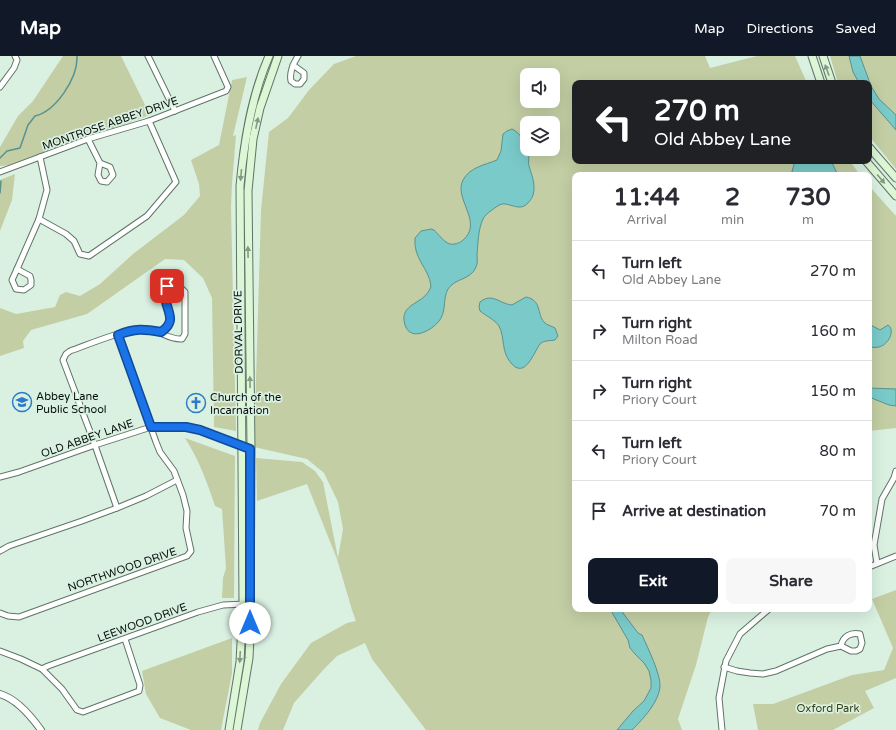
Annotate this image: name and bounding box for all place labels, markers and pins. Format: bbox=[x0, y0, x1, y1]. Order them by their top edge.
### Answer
pin bbox=[150, 269, 184, 303]
place label: Abbey Lane Public School bbox=[36, 390, 107, 416]
school or university icon: Abbey Lane Public School bbox=[11, 391, 33, 413]
place label: Church of the Incarnation bbox=[210, 391, 281, 417]
church icon: Church of the Incarnation bbox=[185, 392, 207, 414]

